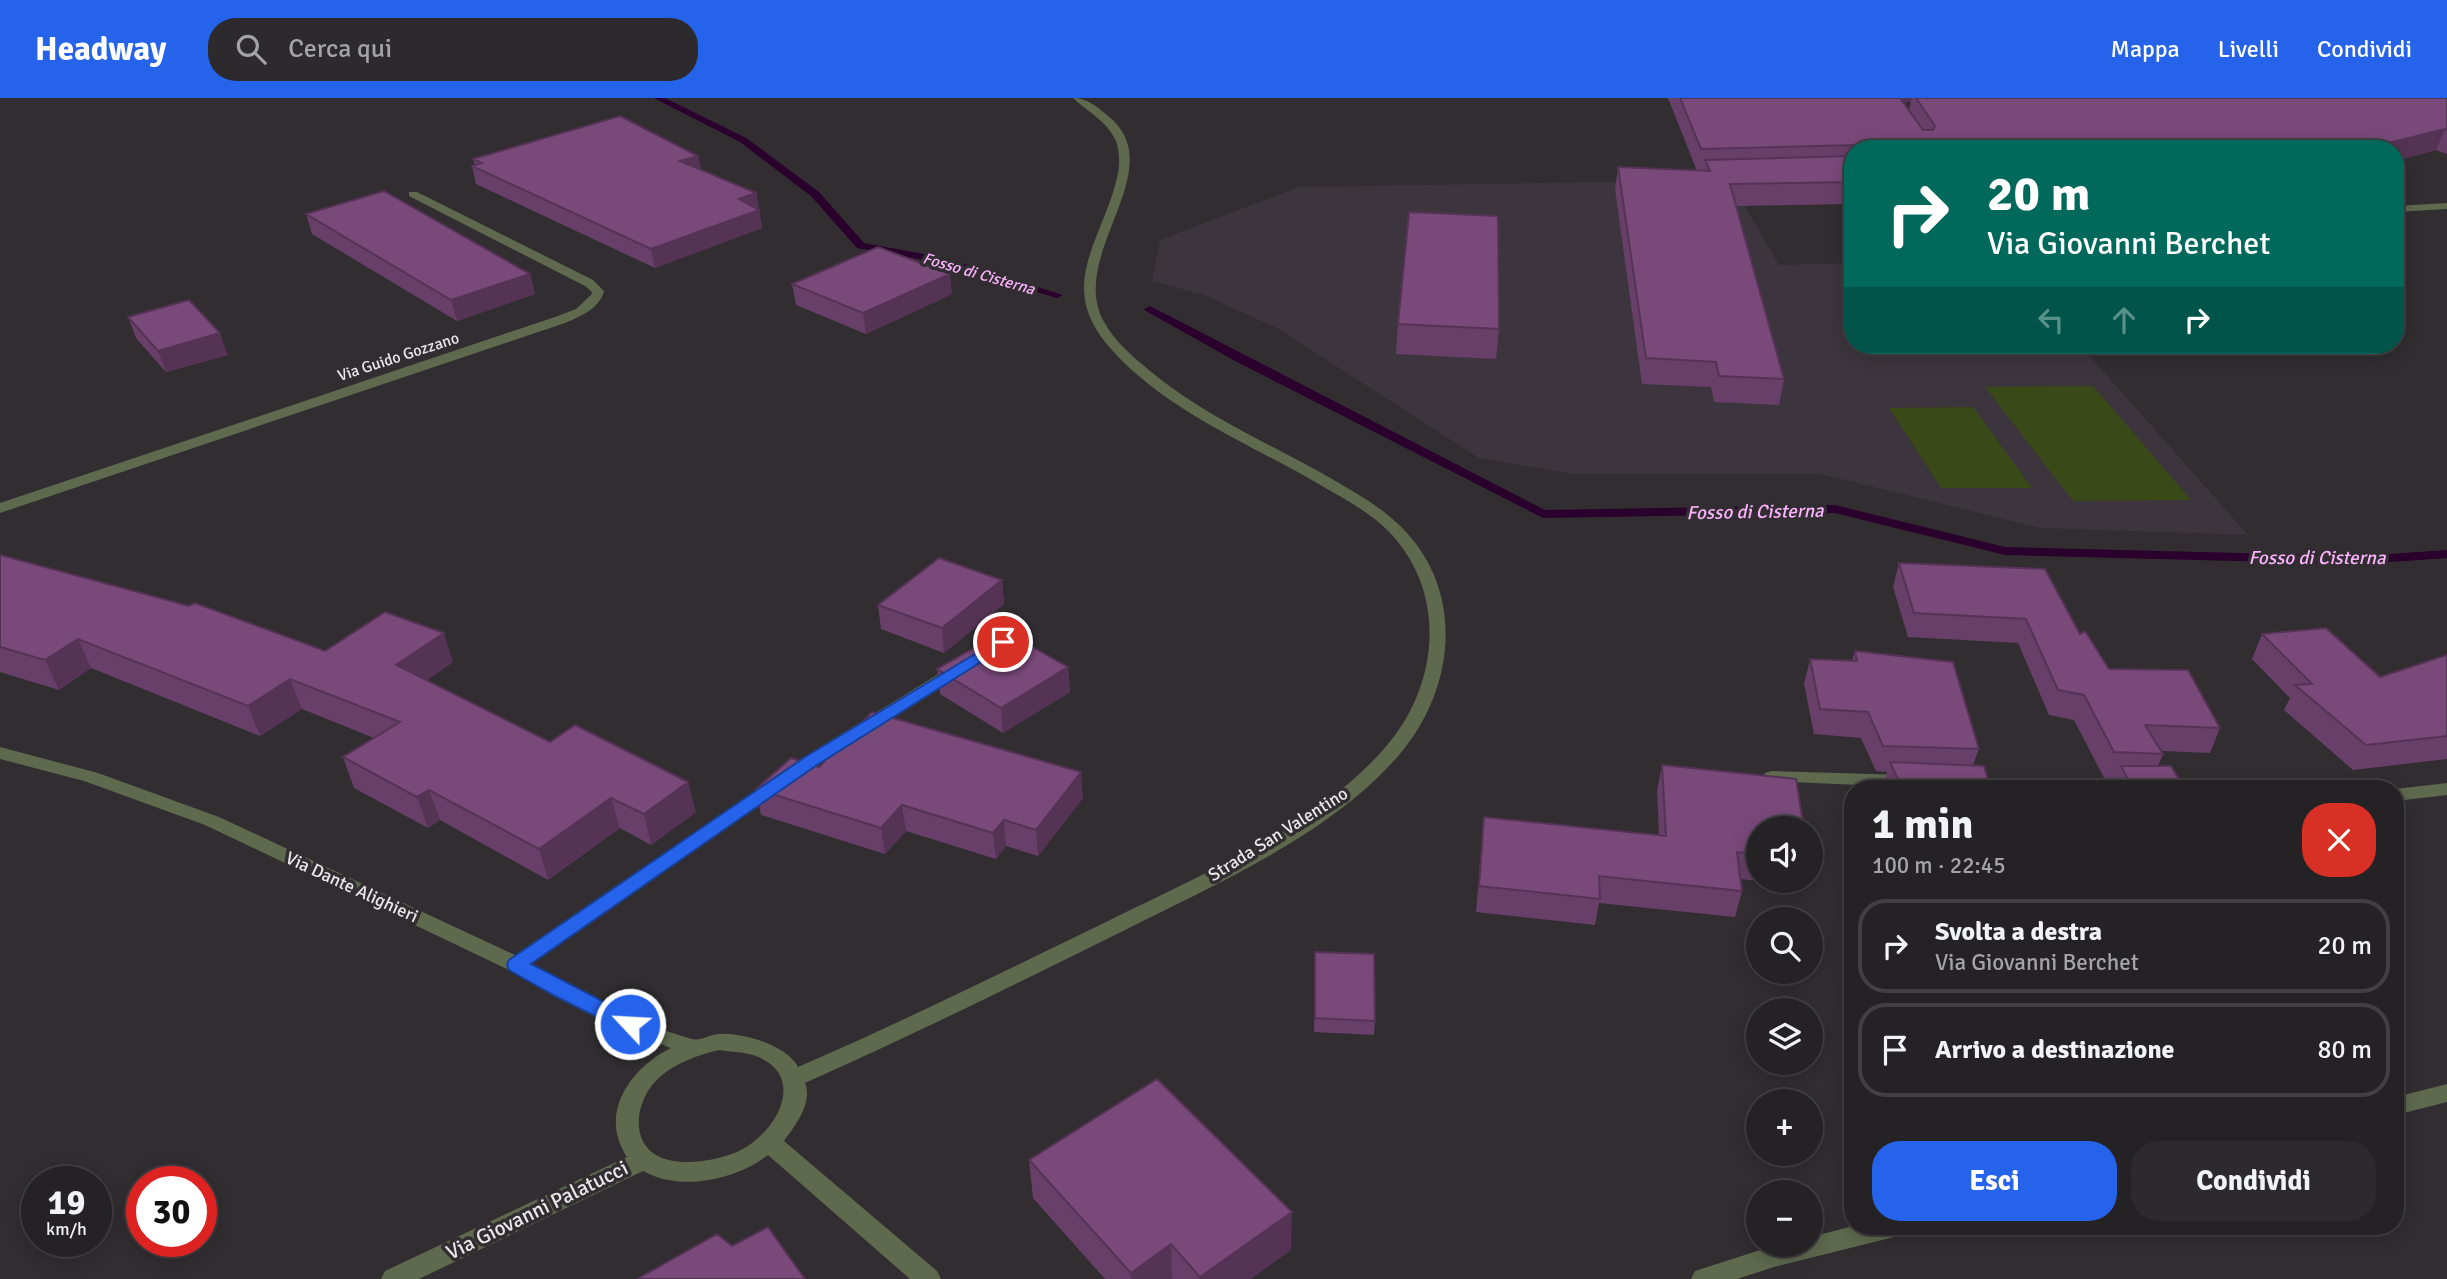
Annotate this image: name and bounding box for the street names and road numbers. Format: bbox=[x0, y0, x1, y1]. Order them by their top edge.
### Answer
street label: Via Guido Gozzano bbox=[335, 328, 462, 386]
street label: Strada San Valentino bbox=[1204, 782, 1352, 886]
street label: Via Dante Alighieri bbox=[282, 847, 422, 927]
street label: Via Giovanni Palatucci bbox=[442, 1155, 632, 1265]

